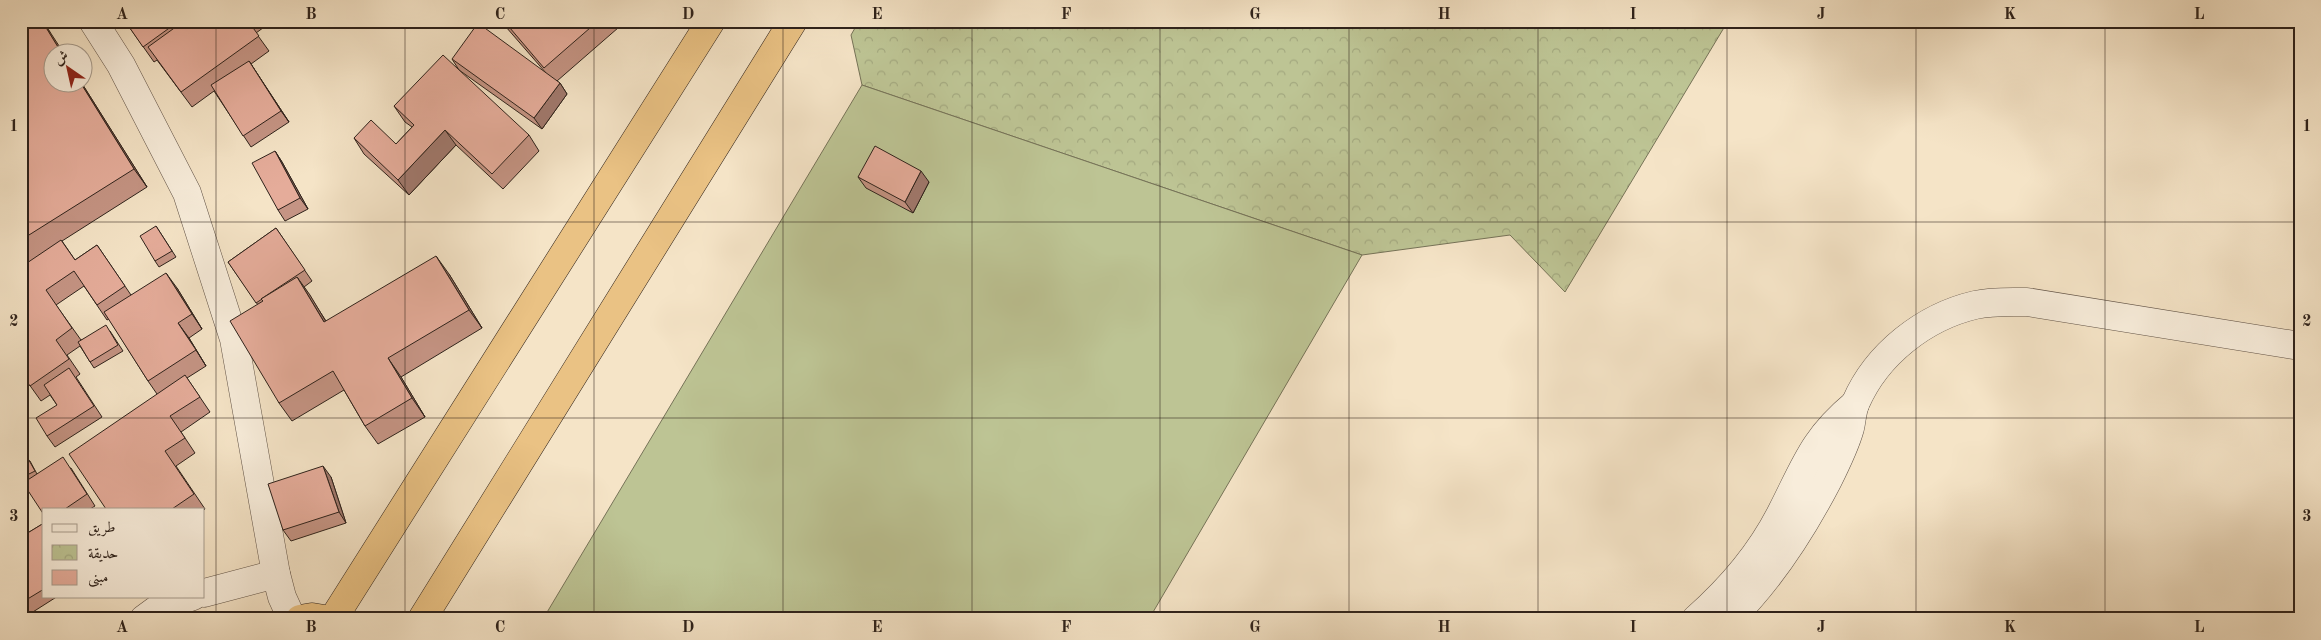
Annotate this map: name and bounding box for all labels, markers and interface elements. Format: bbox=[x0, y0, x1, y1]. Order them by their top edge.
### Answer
text: A bbox=[116, 7, 128, 23]
text: B bbox=[305, 7, 317, 23]
text: C bbox=[495, 7, 505, 23]
text: D bbox=[682, 7, 694, 23]
text: E bbox=[871, 7, 883, 23]
text: F bbox=[1061, 7, 1072, 23]
text: G bbox=[1249, 7, 1261, 23]
text: H bbox=[1437, 7, 1451, 23]
text: I bbox=[1629, 7, 1637, 23]
text: J bbox=[1817, 7, 1826, 23]
text: K bbox=[2004, 7, 2016, 23]
text: L bbox=[2194, 7, 2205, 23]
north arrow bbox=[42, 42, 92, 92]
text: ش bbox=[52, 48, 71, 68]
text: 1 bbox=[9, 119, 19, 135]
text: 1 bbox=[2302, 119, 2312, 135]
text: 2 bbox=[9, 314, 19, 330]
text: 2 bbox=[2302, 314, 2312, 330]
legend bbox=[42, 508, 205, 598]
text: 3 bbox=[9, 509, 19, 525]
text: 3 bbox=[2302, 509, 2312, 525]
text: طريق bbox=[88, 521, 115, 537]
text: حديقة bbox=[88, 547, 118, 562]
text: مبنى bbox=[88, 571, 108, 588]
text: A bbox=[116, 620, 128, 636]
text: B bbox=[305, 620, 317, 636]
text: C bbox=[495, 620, 505, 636]
text: D bbox=[682, 620, 694, 636]
text: E bbox=[871, 620, 883, 636]
text: F bbox=[1061, 620, 1072, 636]
text: G bbox=[1249, 620, 1261, 636]
text: H bbox=[1437, 620, 1451, 636]
text: I bbox=[1629, 620, 1637, 636]
text: J bbox=[1817, 620, 1826, 636]
text: K bbox=[2004, 620, 2016, 636]
text: L bbox=[2194, 620, 2205, 636]

